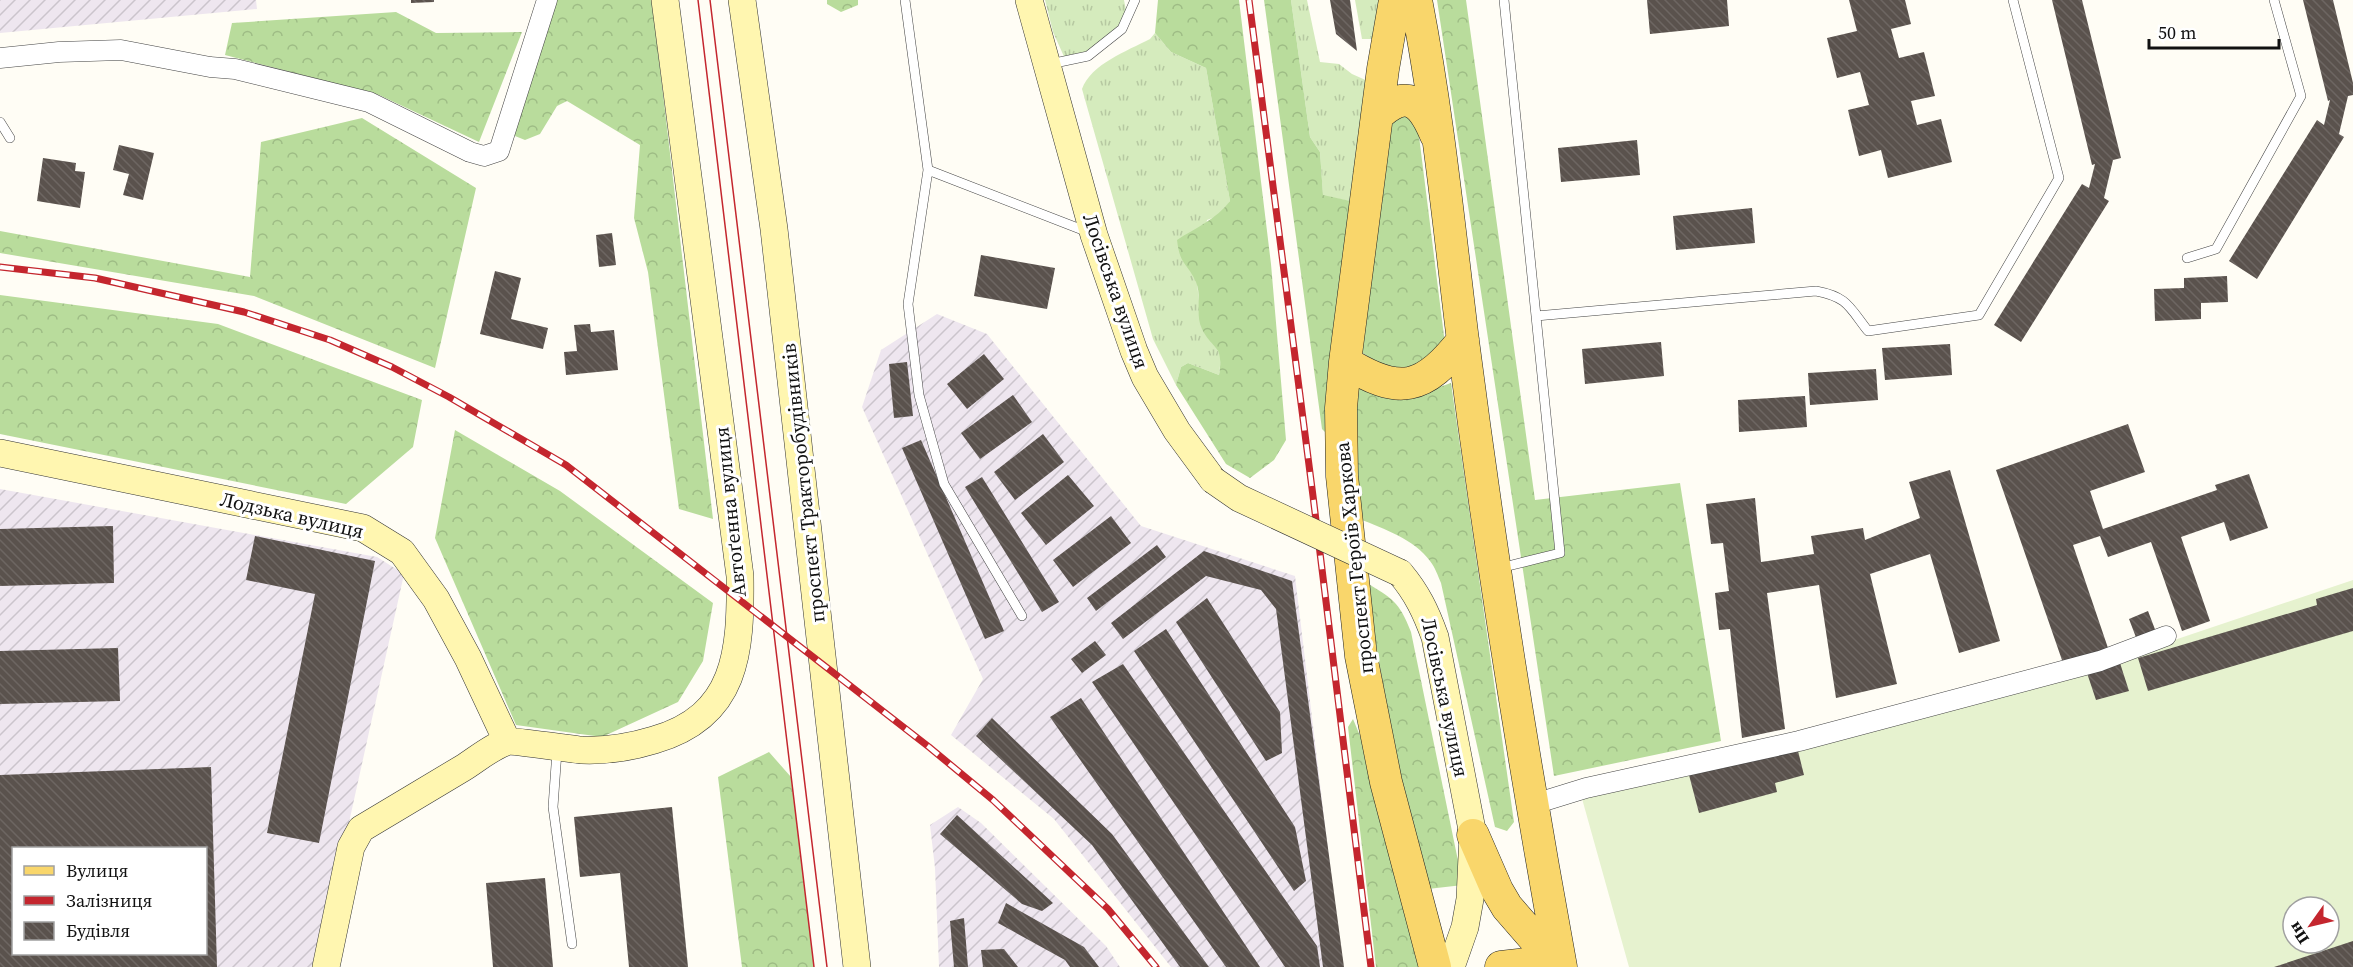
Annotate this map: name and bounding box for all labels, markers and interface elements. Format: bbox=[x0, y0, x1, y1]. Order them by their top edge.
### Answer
scale bar bbox=[2149, 12, 2280, 50]
text: 50 m bbox=[2158, 20, 2196, 45]
street label: Лосівська вулиця bbox=[1076, 209, 1156, 373]
street label: проспект Тракторобудівників bbox=[774, 342, 832, 624]
street label: Автоґенна вулиця bbox=[707, 425, 753, 599]
street label: проспект Героїв Харкова bbox=[1328, 440, 1380, 675]
street label: Лодзька вулиця bbox=[217, 485, 367, 545]
street label: Лосівська вулиця bbox=[1414, 614, 1476, 780]
legend bbox=[12, 847, 207, 955]
text: Вулиця bbox=[66, 858, 128, 883]
text: Залізниця bbox=[66, 888, 152, 913]
north arrow bbox=[2281, 895, 2341, 955]
text: Будівля bbox=[66, 918, 130, 943]
text: Пн bbox=[2283, 918, 2314, 949]

